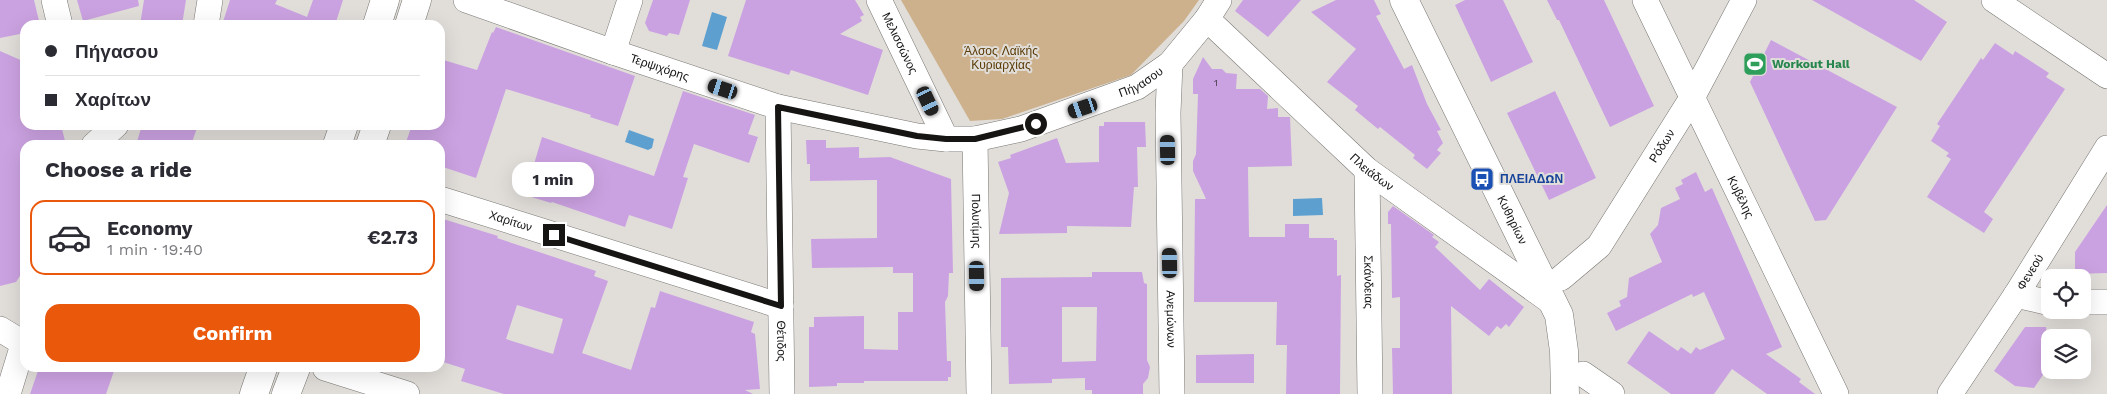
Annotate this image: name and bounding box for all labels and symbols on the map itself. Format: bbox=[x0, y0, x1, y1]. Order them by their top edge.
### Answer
street label: Μελισσώνος bbox=[879, 10, 921, 77]
park label: Άλσος Λαϊκής Κυριαρχίας bbox=[964, 44, 1038, 72]
street label: Τερψιχόρης bbox=[628, 51, 691, 84]
sports icon: Workout Hall bbox=[1742, 51, 1768, 77]
place label: Workout Hall bbox=[1772, 57, 1850, 71]
street label: Πήγασου bbox=[1117, 64, 1166, 100]
car bbox=[706, 77, 739, 101]
house number: 1 bbox=[1214, 77, 1218, 88]
car bbox=[914, 84, 941, 118]
car bbox=[1066, 96, 1099, 120]
route start bbox=[1025, 113, 1047, 135]
street label: Ρόδων bbox=[1646, 127, 1678, 165]
car bbox=[1160, 135, 1175, 165]
street label: Πλειάδων bbox=[1347, 151, 1396, 194]
callout: 1 min bbox=[513, 162, 595, 198]
bus stop icon: ΠΛΕΙΑΔΩΝ bbox=[1469, 166, 1495, 192]
place label: ΠΛΕΙΑΔΩΝ bbox=[1500, 172, 1563, 186]
street label: Κυβέλης bbox=[1724, 174, 1757, 221]
street label: Πολυτίμης bbox=[969, 193, 984, 249]
street label: Κυθηρίων bbox=[1494, 193, 1530, 247]
street label: Χαρίτων bbox=[487, 208, 534, 234]
route end bbox=[543, 224, 565, 246]
car bbox=[1162, 248, 1177, 278]
street label: Φενεού bbox=[2014, 252, 2047, 293]
street label: Σκάνδειας bbox=[1361, 255, 1376, 309]
car bbox=[969, 261, 984, 291]
street label: Ανεμώνων bbox=[1164, 290, 1178, 348]
street label: Θέτιδος bbox=[774, 320, 789, 362]

